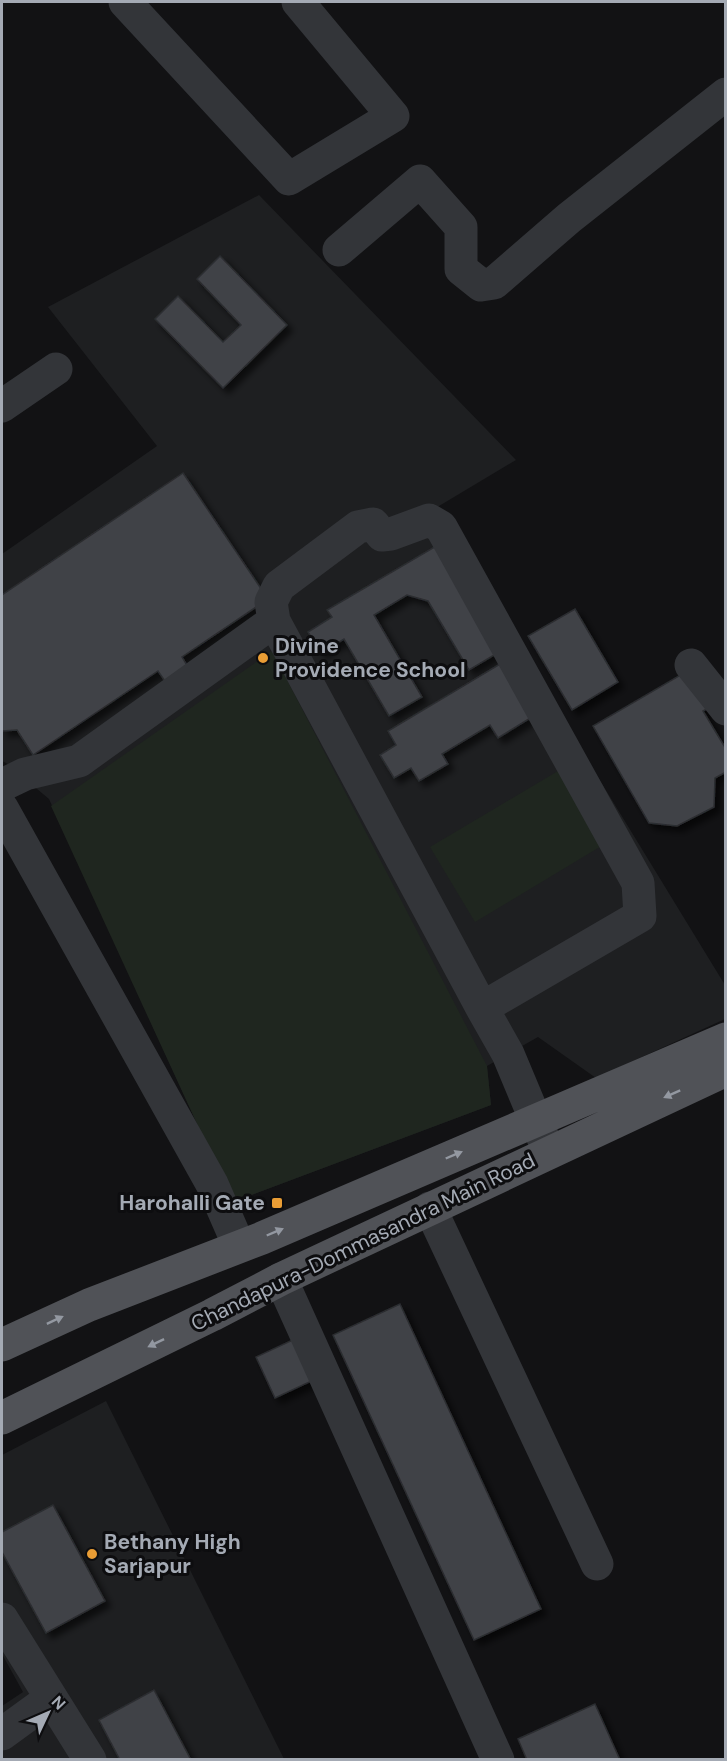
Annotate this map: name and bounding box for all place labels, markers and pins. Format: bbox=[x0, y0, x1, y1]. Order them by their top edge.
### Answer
place label: Divine Providence School bbox=[275, 632, 466, 684]
marker: Divine Providence School bbox=[256, 651, 270, 665]
place label: Harohalli Gate bbox=[119, 1189, 265, 1217]
marker: Harohalli Gate bbox=[270, 1196, 284, 1210]
place label: Bethany High Sarjapur bbox=[104, 1528, 241, 1580]
marker: Bethany High Sarjapur bbox=[85, 1547, 99, 1561]

